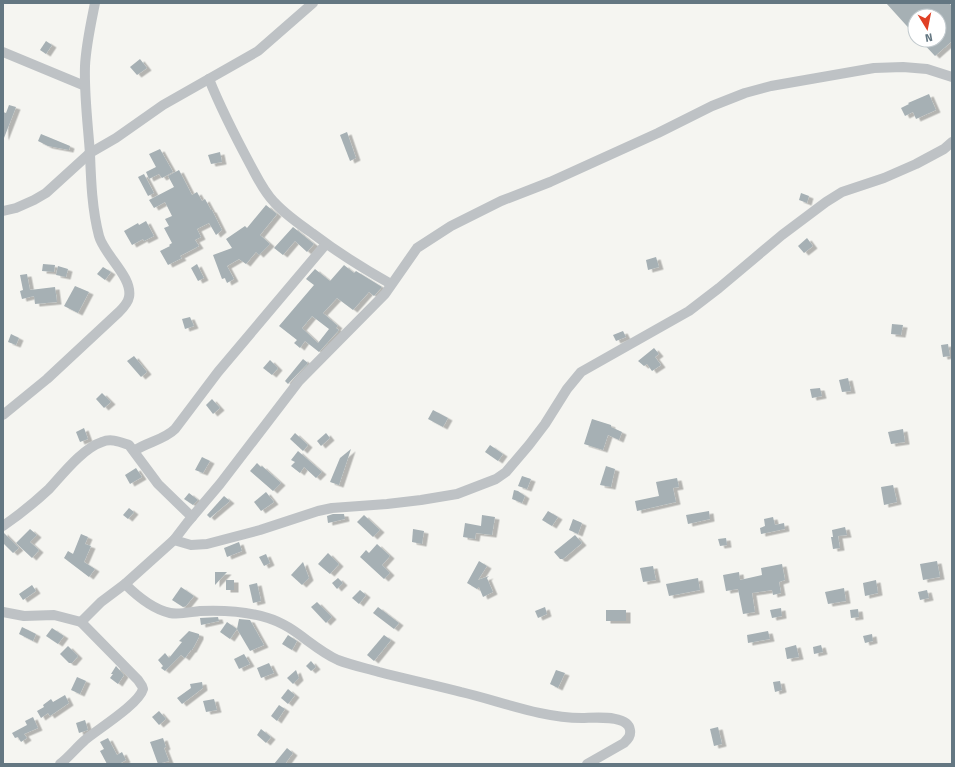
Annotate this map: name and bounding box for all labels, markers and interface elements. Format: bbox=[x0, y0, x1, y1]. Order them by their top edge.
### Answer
north arrow bbox=[907, 8, 947, 48]
text: N bbox=[924, 30, 933, 44]

